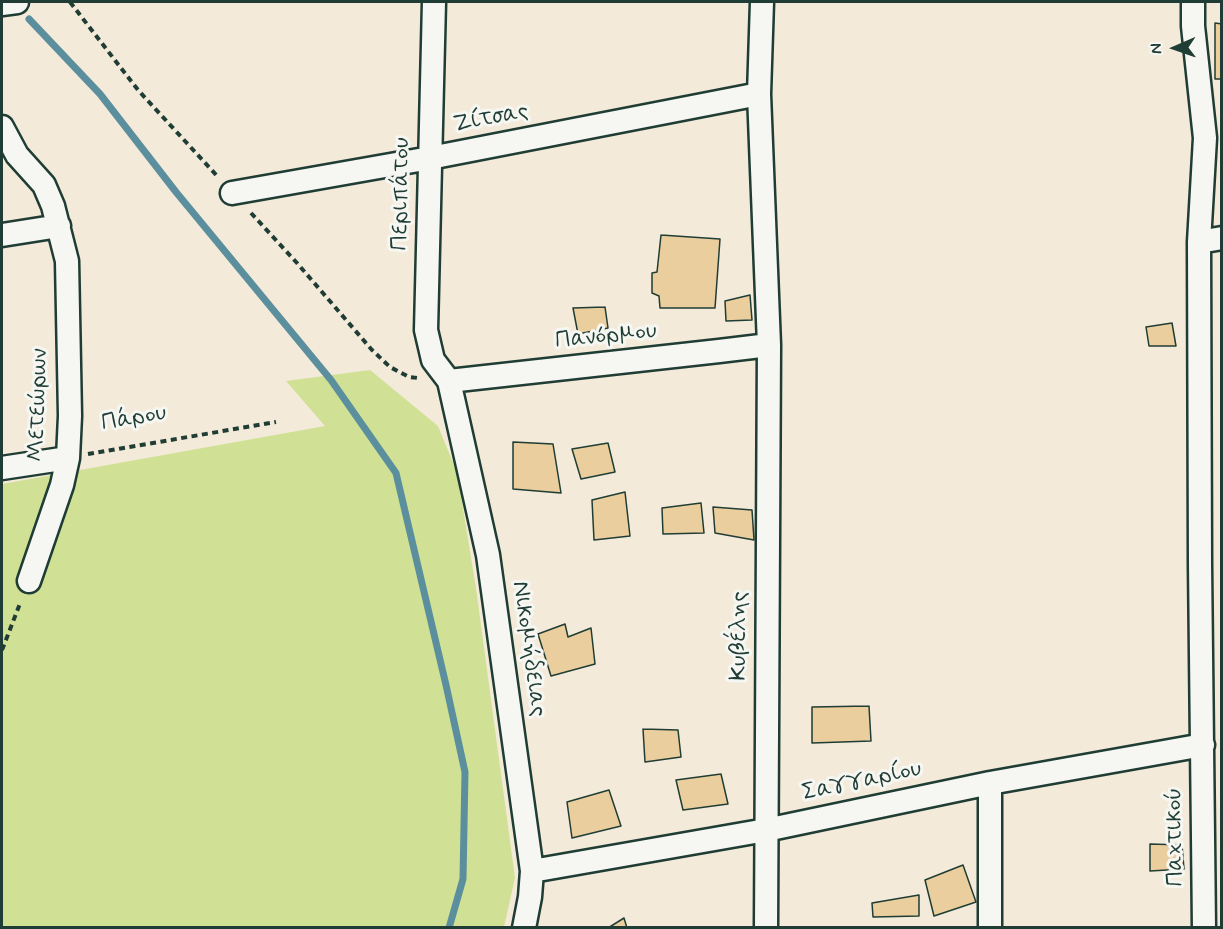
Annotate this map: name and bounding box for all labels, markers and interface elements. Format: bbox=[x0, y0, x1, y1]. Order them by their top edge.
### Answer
north arrow bbox=[1145, 18, 1205, 78]
text: N bbox=[1146, 43, 1167, 54]
street label: Ζίτσας bbox=[451, 98, 531, 140]
street label: Περιπάτου bbox=[387, 137, 417, 251]
street label: Πανόρμου bbox=[554, 317, 658, 357]
street label: Μετεώρων bbox=[23, 348, 55, 462]
street label: Πάρου bbox=[99, 399, 169, 439]
street label: Νικομήδειας bbox=[504, 579, 552, 719]
street label: Κυβέλης bbox=[726, 591, 754, 681]
street label: Σαγγαρίου bbox=[800, 755, 924, 809]
street label: Παχτικού bbox=[1161, 787, 1191, 887]

